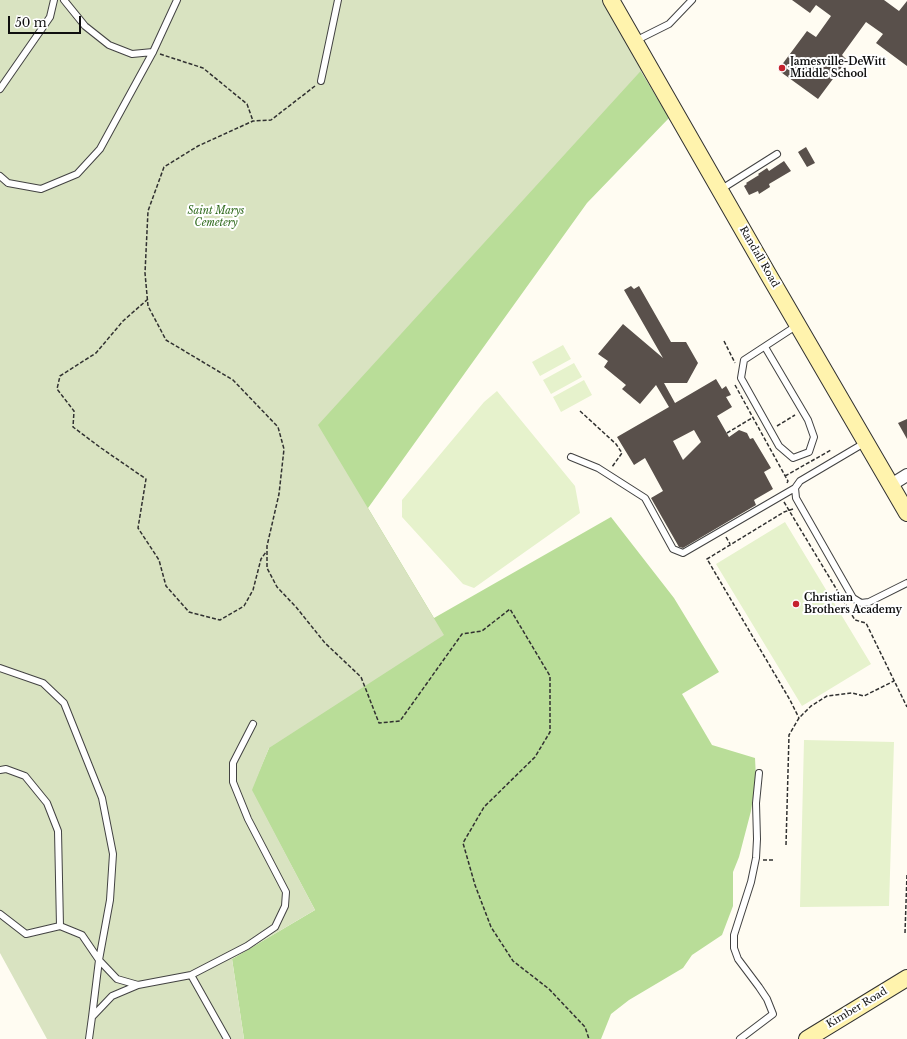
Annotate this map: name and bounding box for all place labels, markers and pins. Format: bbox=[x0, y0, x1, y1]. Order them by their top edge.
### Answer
place label: Jamesville-DeWitt Middle School bbox=[790, 56, 886, 80]
marker: Jamesville-DeWitt Middle School bbox=[777, 63, 787, 73]
place label: Christian Brothers Academy bbox=[804, 592, 902, 616]
marker: Christian Brothers Academy bbox=[791, 599, 801, 609]

